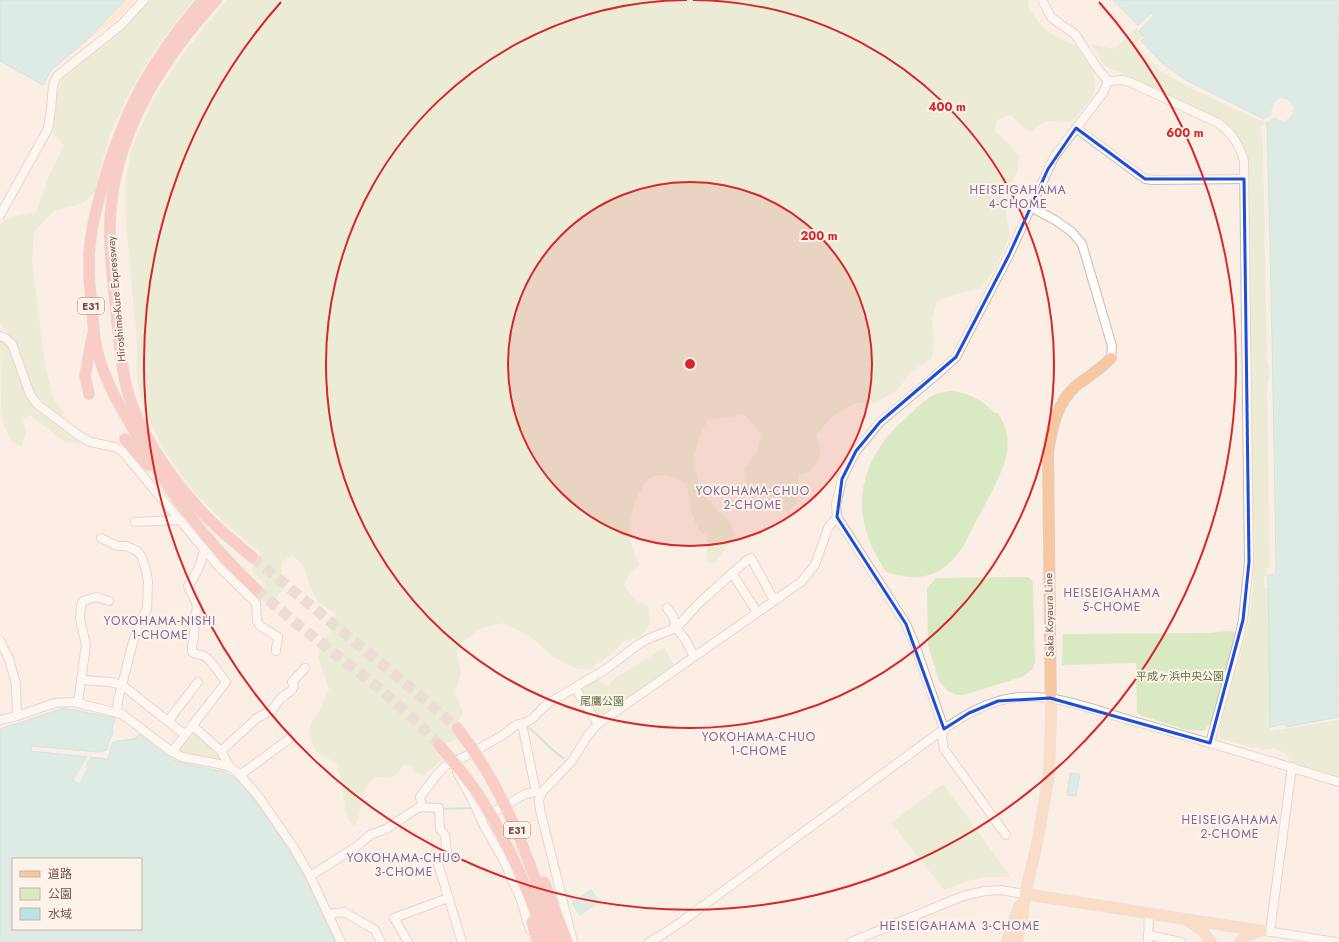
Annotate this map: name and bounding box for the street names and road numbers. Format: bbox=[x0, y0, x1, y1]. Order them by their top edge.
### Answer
street label: Hiroshima-Kure Expressway bbox=[103, 235, 129, 363]
road number: E31 bbox=[78, 298, 104, 314]
street label: Saka Koyaura Line bbox=[1040, 573, 1058, 657]
road number: E31 bbox=[504, 822, 530, 838]

